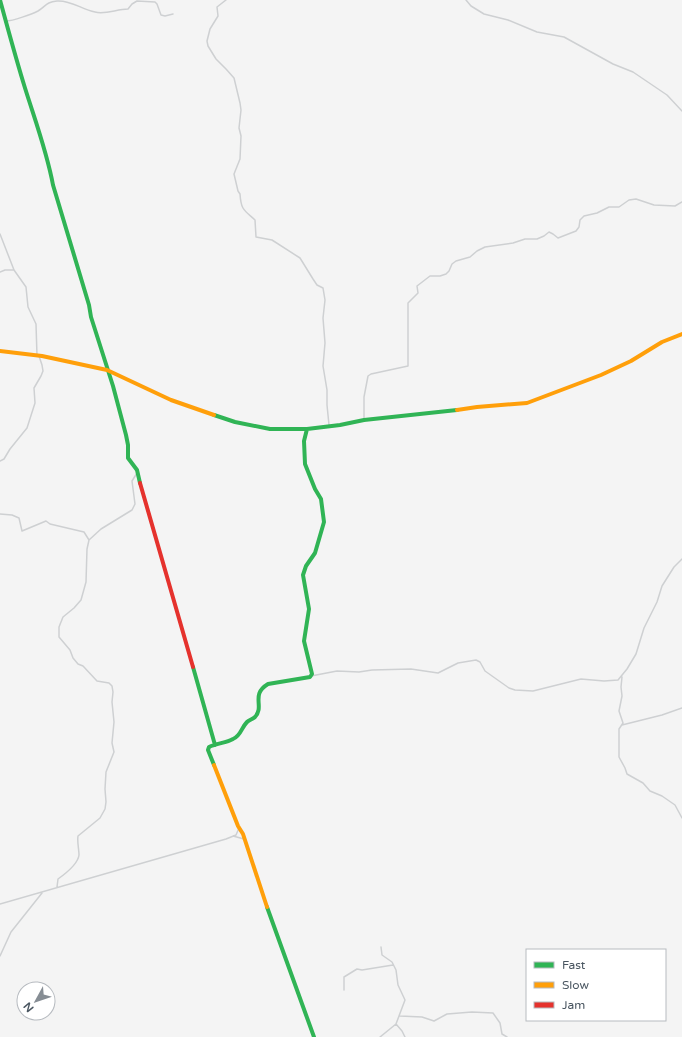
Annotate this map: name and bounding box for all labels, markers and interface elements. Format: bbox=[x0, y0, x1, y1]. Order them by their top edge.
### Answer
legend bbox=[526, 949, 666, 1021]
text: Fast bbox=[562, 958, 586, 972]
text: Slow bbox=[562, 978, 589, 992]
north arrow bbox=[16, 981, 56, 1021]
text: Jam bbox=[562, 998, 585, 1012]
text: N bbox=[21, 1000, 37, 1015]

